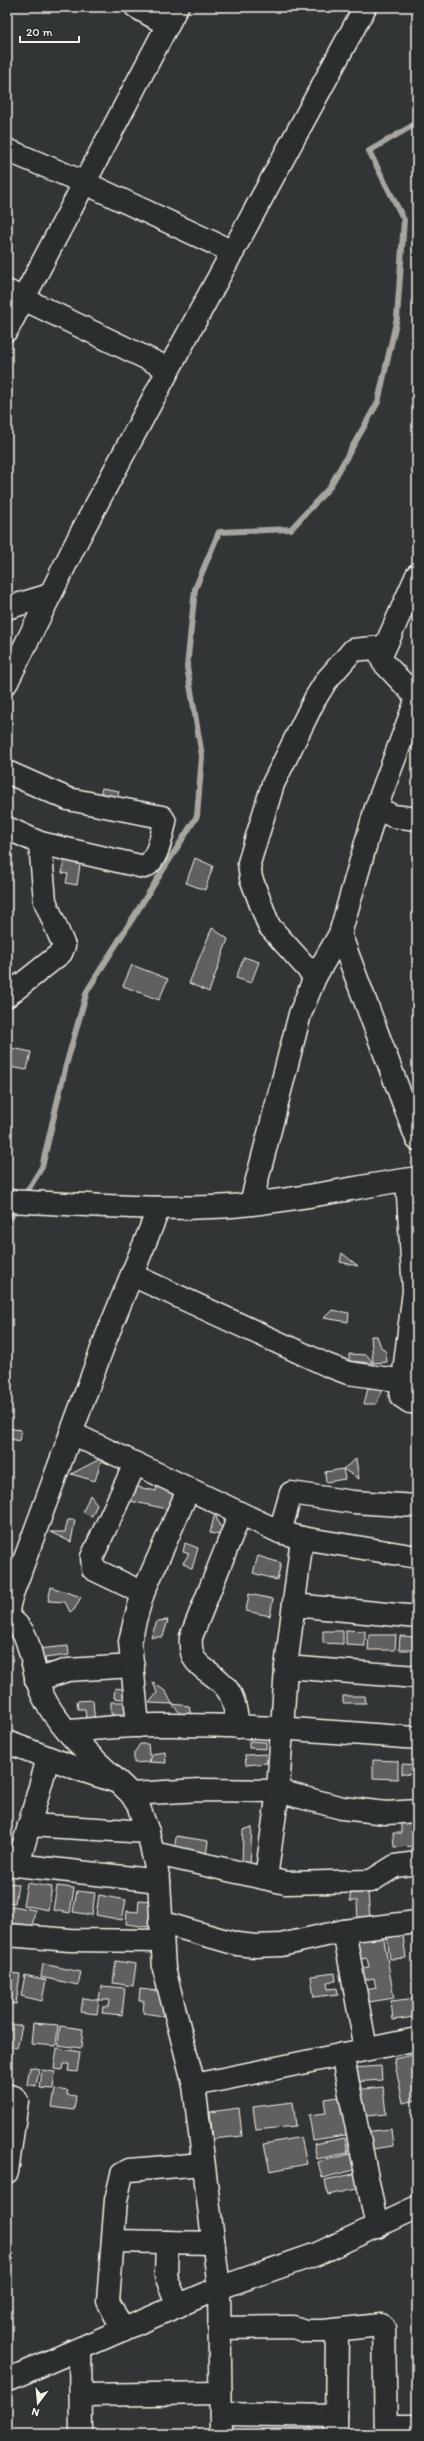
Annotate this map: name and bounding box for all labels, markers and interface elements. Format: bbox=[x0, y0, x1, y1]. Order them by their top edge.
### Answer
scale bar bbox=[20, 18, 79, 44]
text: 20 m bbox=[26, 25, 53, 39]
north arrow bbox=[18, 2383, 58, 2423]
text: N bbox=[30, 2405, 41, 2419]

